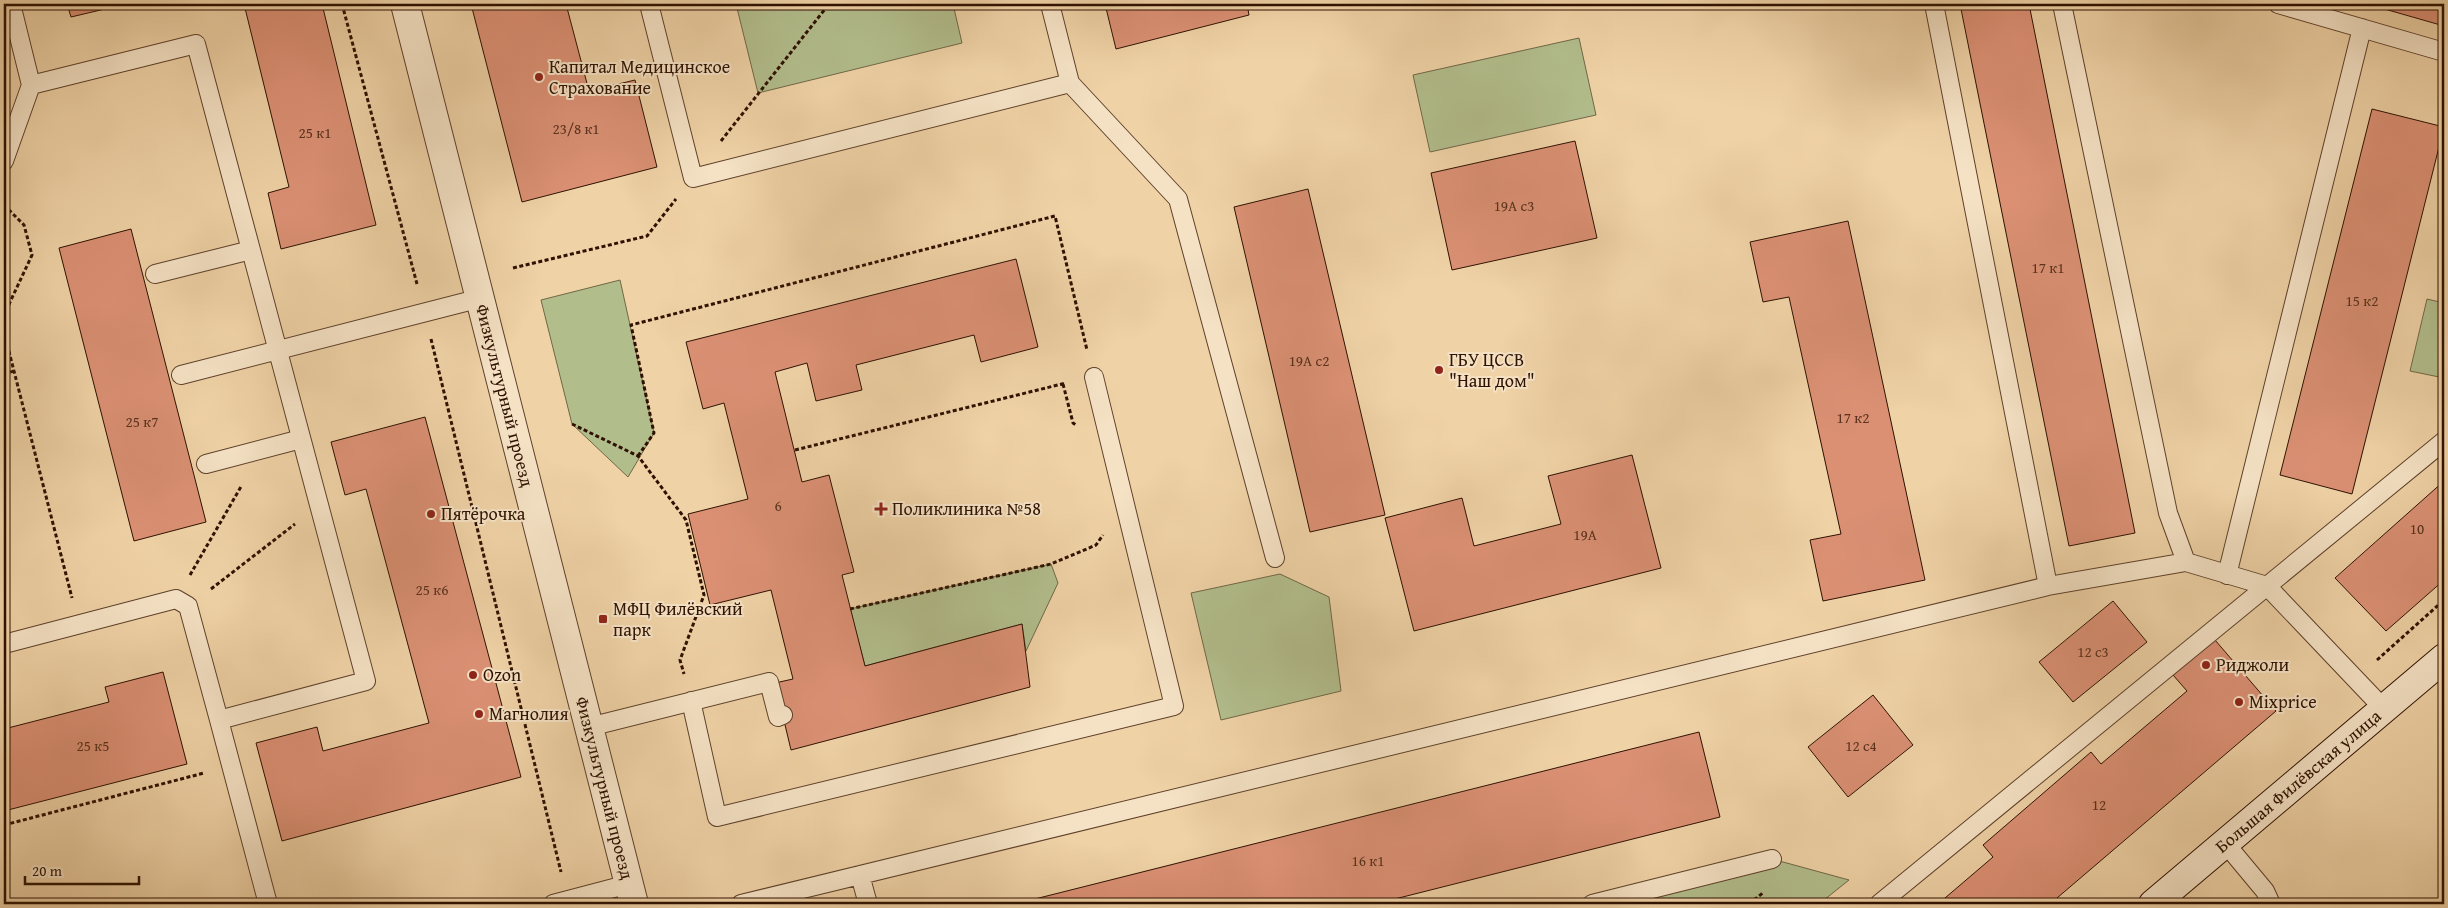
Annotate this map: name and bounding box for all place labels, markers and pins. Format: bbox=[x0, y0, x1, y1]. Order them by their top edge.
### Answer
place label: Капитал Медицинское Страхование bbox=[549, 53, 730, 101]
marker: Капитал Медицинское Страхование bbox=[533, 71, 545, 83]
place label: ГБУ ЦССВ "Наш дом" bbox=[1449, 346, 1535, 394]
marker: ГБУ ЦССВ "Наш дом" bbox=[1433, 364, 1445, 376]
place label: Поликлиника №58 bbox=[892, 495, 1041, 522]
place label: Пятёрочка bbox=[441, 500, 526, 527]
marker: Поликлиника №58 bbox=[874, 502, 888, 516]
marker: Пятёрочка bbox=[425, 508, 437, 520]
place label: МФЦ Филёвский парк bbox=[613, 595, 743, 643]
marker: МФЦ Филёвский парк bbox=[597, 613, 609, 625]
place label: Риджоли bbox=[2216, 651, 2289, 678]
marker: Риджоли bbox=[2200, 659, 2212, 671]
place label: Ozon bbox=[483, 661, 521, 688]
marker: Ozon bbox=[467, 669, 479, 681]
place label: Mixprice bbox=[2249, 688, 2317, 715]
marker: Mixprice bbox=[2233, 696, 2245, 708]
place label: Магнолия bbox=[489, 700, 569, 727]
marker: Магнолия bbox=[473, 708, 485, 720]

